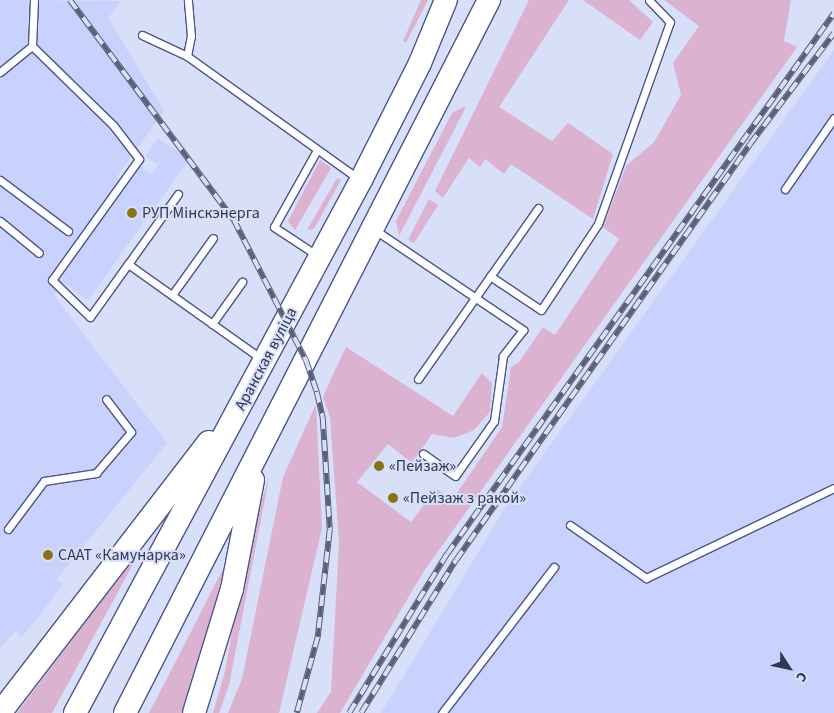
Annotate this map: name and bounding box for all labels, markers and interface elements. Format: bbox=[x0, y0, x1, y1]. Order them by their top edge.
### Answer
place label: РУП Мінскэнерга bbox=[142, 203, 260, 223]
marker: РУП Мінскэнерга bbox=[126, 207, 138, 219]
street label: Аранская вуліца bbox=[231, 304, 301, 414]
place label: «Пейзаж» bbox=[389, 456, 456, 476]
marker: «Пейзаж» bbox=[373, 460, 385, 472]
place label: «Пейзаж з ракой» bbox=[403, 488, 526, 508]
marker: «Пейзаж з ракой» bbox=[387, 492, 399, 504]
place label: СААТ «Камунарка» bbox=[58, 545, 186, 565]
marker: СААТ «Камунарка» bbox=[42, 549, 54, 561]
north arrow bbox=[764, 643, 814, 693]
text: С bbox=[791, 668, 812, 686]

